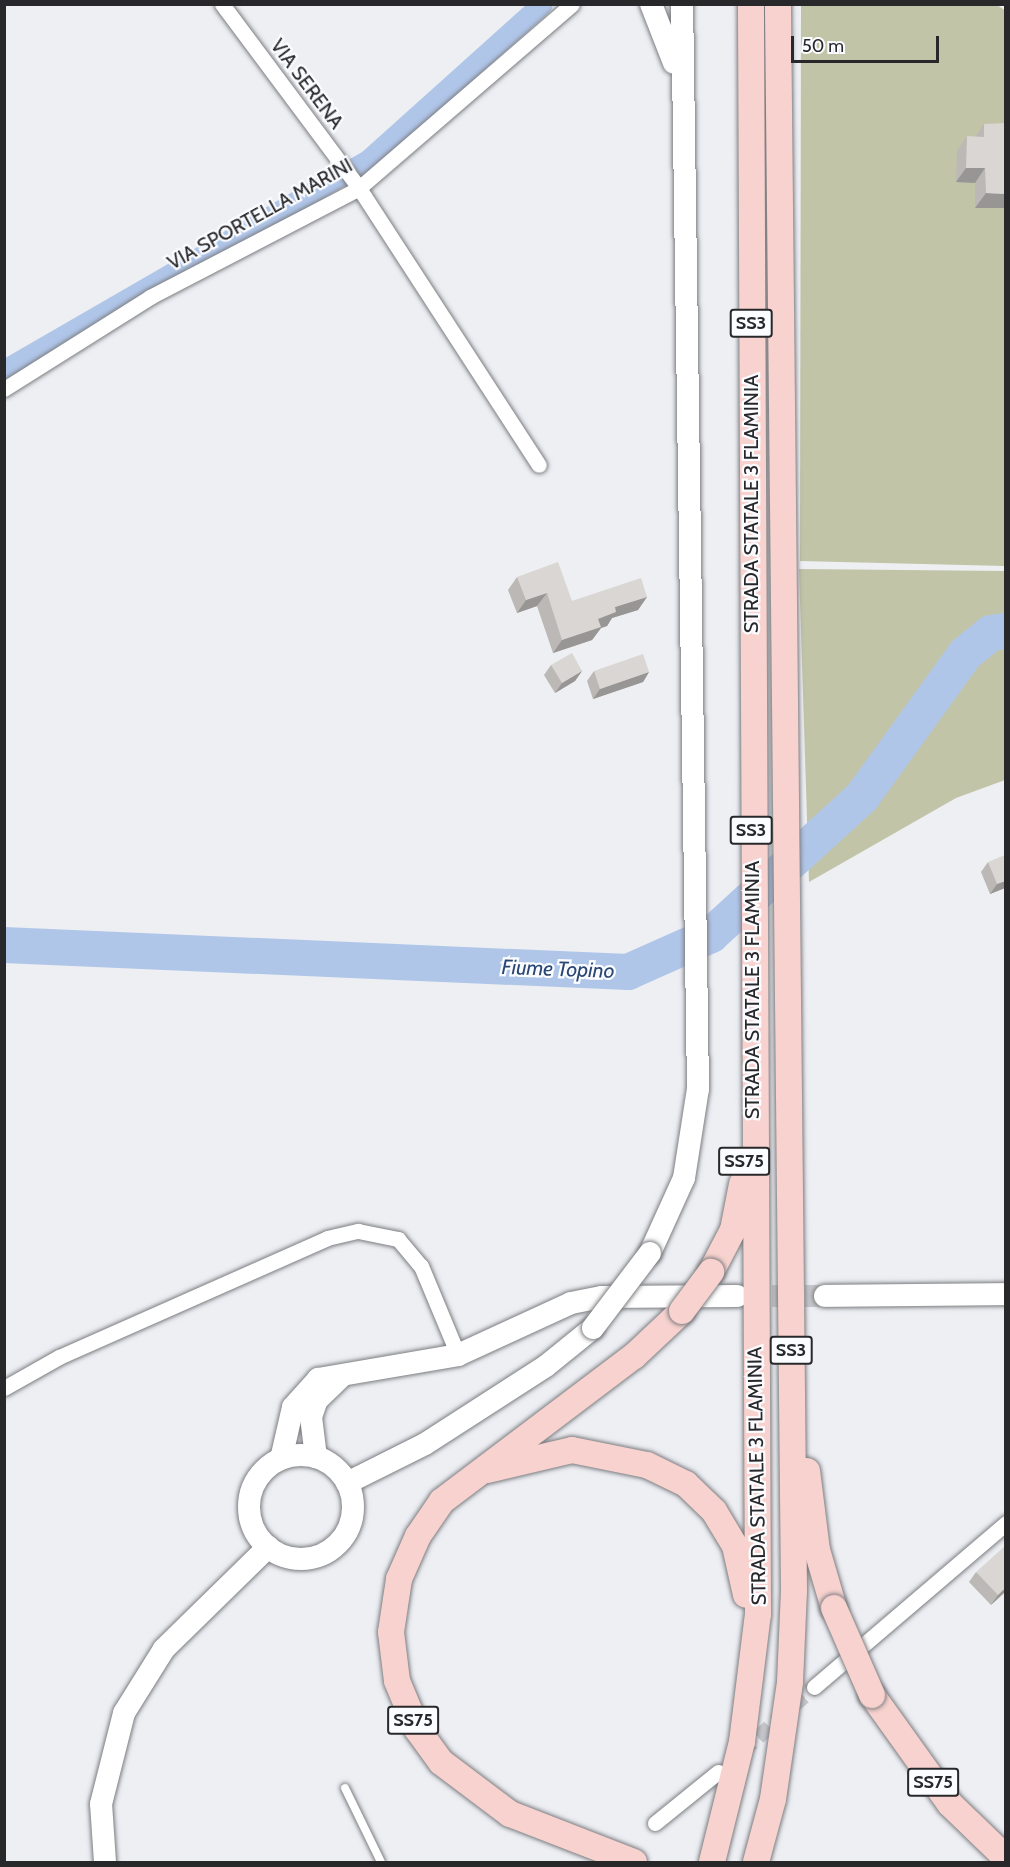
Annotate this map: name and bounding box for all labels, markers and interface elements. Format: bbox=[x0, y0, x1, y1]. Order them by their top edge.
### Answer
scale bar bbox=[794, 24, 942, 62]
street label: VIA SERENA bbox=[265, 34, 349, 134]
text: 50 m bbox=[802, 35, 844, 57]
street label: VIA SPORTELLA MARINI bbox=[163, 153, 357, 275]
road number: SS3 bbox=[728, 308, 774, 338]
street label: STRADA STATALE 3 FLAMINIA bbox=[739, 375, 763, 633]
road number: SS3 bbox=[728, 815, 774, 845]
street label: STRADA STATALE 3 FLAMINIA bbox=[740, 861, 764, 1119]
water label: Fiume Topino bbox=[501, 954, 615, 984]
road number: SS75 bbox=[717, 1146, 771, 1176]
road number: SS3 bbox=[768, 1335, 814, 1365]
street label: STRADA STATALE 3 FLAMINIA bbox=[743, 1346, 771, 1606]
road number: SS75 bbox=[386, 1705, 440, 1735]
road number: SS75 bbox=[906, 1767, 960, 1797]

